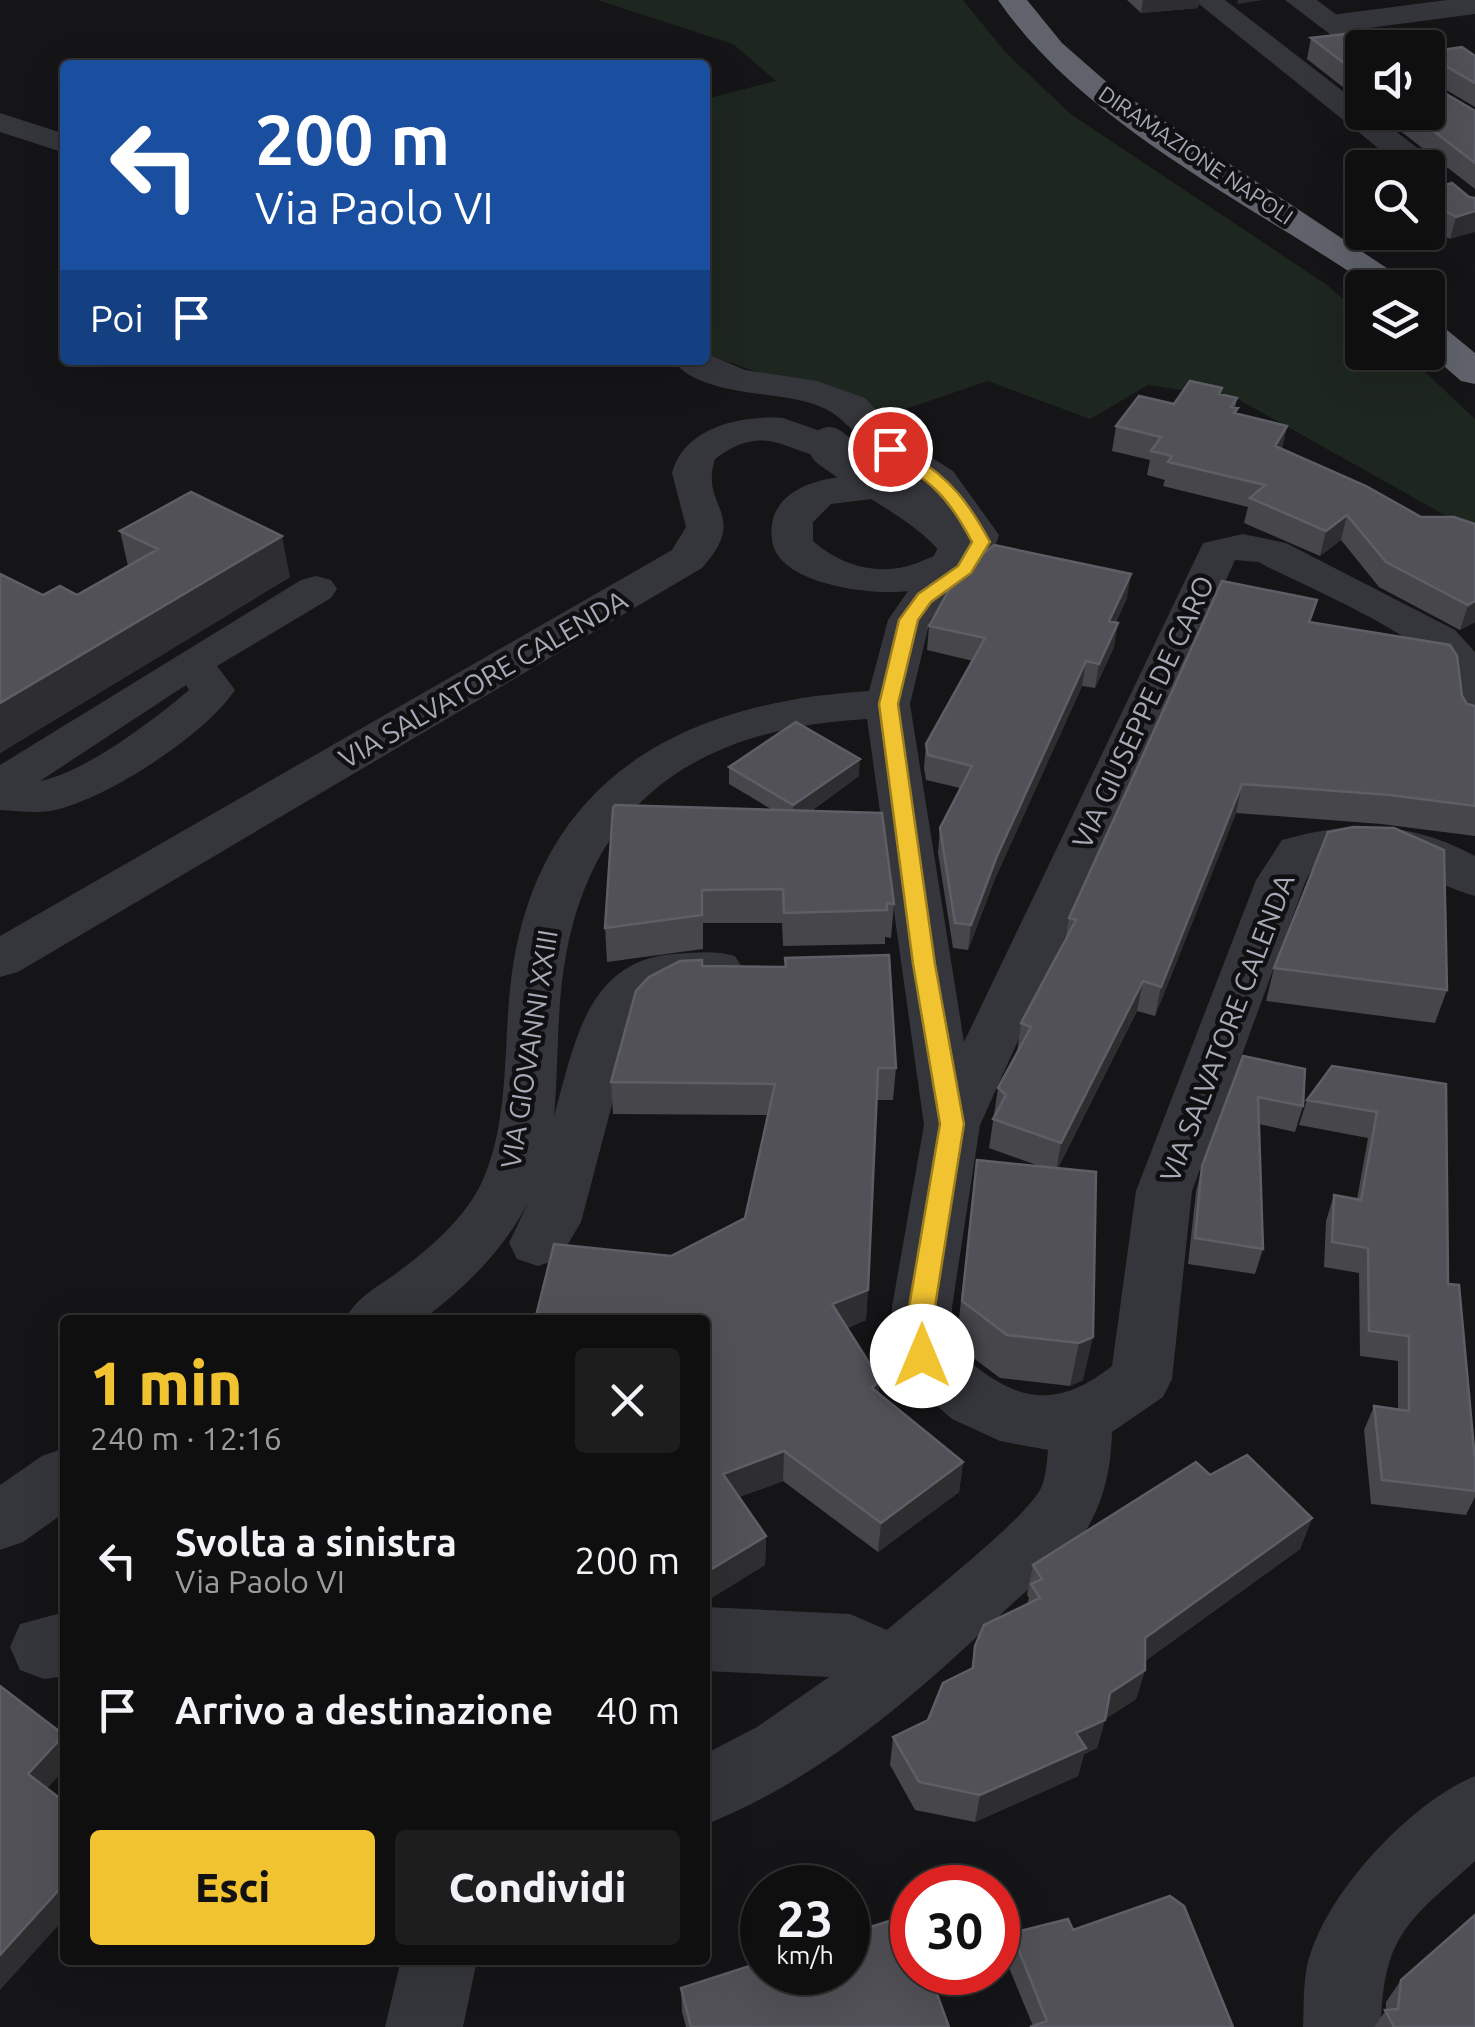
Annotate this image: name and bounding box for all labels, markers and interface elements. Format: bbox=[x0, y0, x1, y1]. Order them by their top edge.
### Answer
map controls bbox=[1345, 30, 1445, 370]
button: sound bbox=[1345, 30, 1445, 130]
street label: DIRAMAZIONE NAPOLI bbox=[1094, 80, 1298, 229]
icon: left bbox=[90, 100, 220, 230]
text: 200 m bbox=[255, 100, 450, 178]
button: search bbox=[1345, 150, 1445, 250]
text: Via Paolo VI bbox=[255, 182, 494, 233]
button: layers bbox=[1345, 270, 1445, 370]
icon: arrive bbox=[164, 290, 219, 345]
text: Poi bbox=[90, 297, 144, 339]
pin bbox=[848, 407, 933, 492]
icon: arrive bbox=[863, 422, 918, 477]
street label: VIA GIUSEPPE DE CARO bbox=[1066, 570, 1219, 853]
street label: VIA SALVATORE CALENDA bbox=[333, 583, 632, 774]
street label: VIA SALVATORE CALENDA bbox=[1153, 870, 1300, 1186]
street label: VIA GIOVANNI XXIII bbox=[494, 927, 563, 1171]
position arrow bbox=[870, 1304, 974, 1408]
button: close bbox=[575, 1348, 680, 1453]
text: 1 min bbox=[90, 1349, 243, 1416]
text: 240 m · 12:16 bbox=[90, 1420, 282, 1456]
text: Svolta a sinistra bbox=[175, 1521, 457, 1563]
icon: left bbox=[90, 1533, 145, 1588]
text: 200 m bbox=[574, 1539, 680, 1581]
text: Via Paolo VI bbox=[175, 1563, 345, 1599]
icon: arrive bbox=[90, 1683, 145, 1738]
text: Arrivo a destinazione bbox=[175, 1689, 553, 1731]
text: 40 m bbox=[596, 1689, 680, 1731]
button: Esci bbox=[90, 1830, 375, 1945]
button: Condividi bbox=[395, 1830, 680, 1945]
speed limit sign: 30 bbox=[890, 1865, 1020, 1995]
text: 23 bbox=[777, 1890, 833, 1946]
text: km/h bbox=[776, 1941, 834, 1969]

